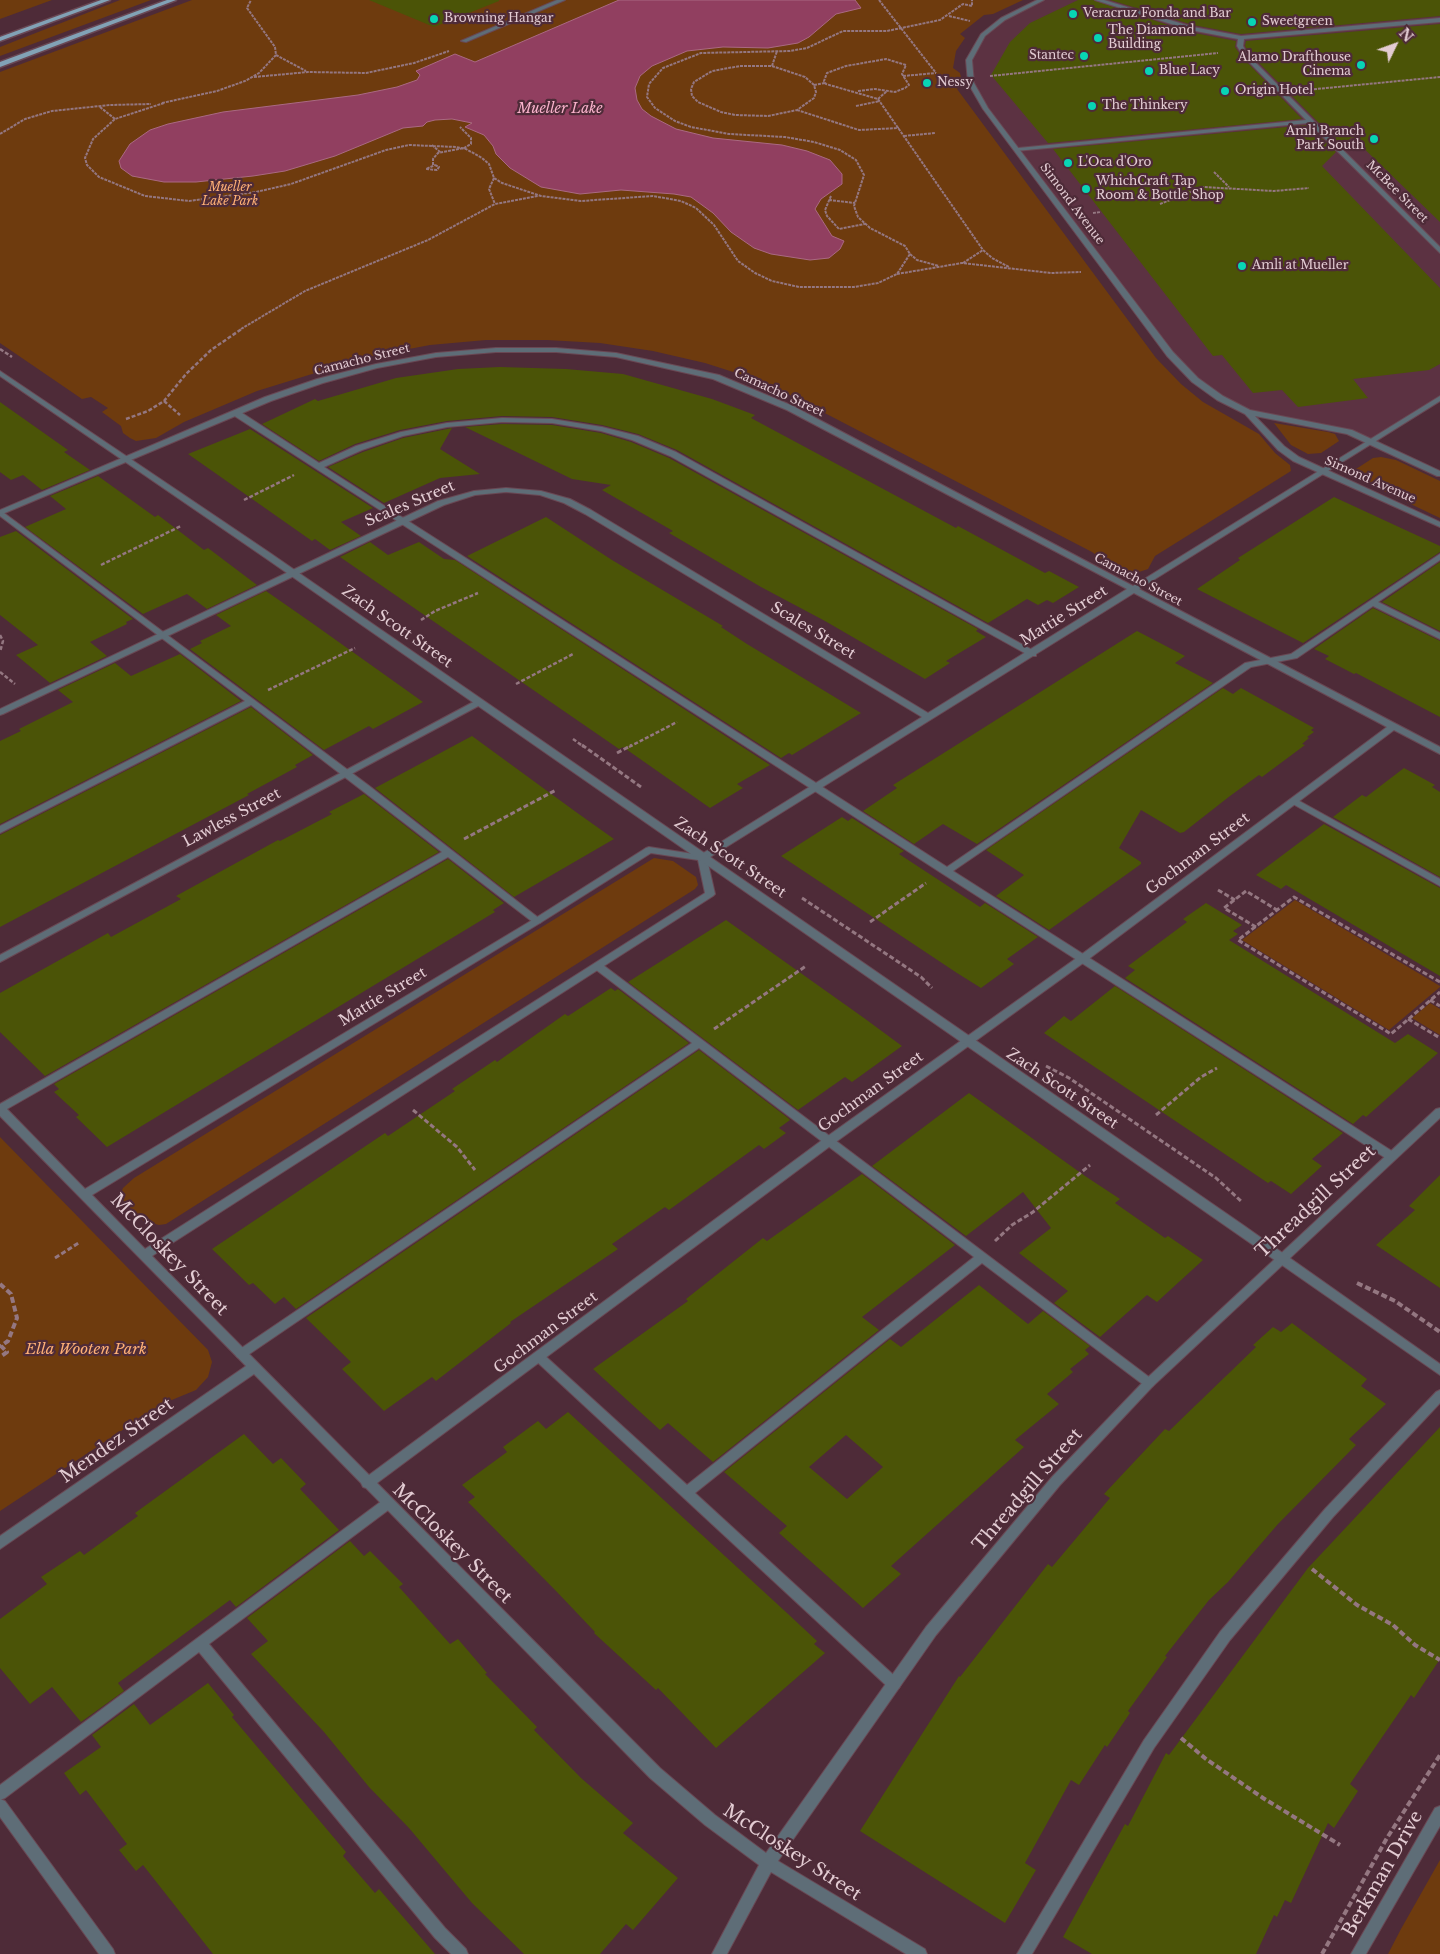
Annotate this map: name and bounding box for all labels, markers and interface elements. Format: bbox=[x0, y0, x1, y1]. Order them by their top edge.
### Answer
place label: Veracruz Fonda and Bar bbox=[1083, 7, 1231, 21]
marker: Veracruz Fonda and Bar bbox=[1067, 8, 1079, 20]
place label: Browning Hangar bbox=[444, 12, 553, 26]
marker: Browning Hangar bbox=[428, 13, 440, 25]
place label: Sweetgreen bbox=[1262, 15, 1333, 29]
marker: Sweetgreen bbox=[1246, 16, 1258, 28]
north arrow bbox=[1370, 20, 1420, 70]
place label: The Diamond Building bbox=[1108, 24, 1195, 52]
text: N bbox=[1395, 24, 1417, 46]
marker: The Diamond Building bbox=[1092, 32, 1104, 44]
place label: Stantec bbox=[1029, 49, 1074, 63]
marker: Stantec bbox=[1078, 50, 1090, 62]
place label: Alamo Drafthouse Cinema bbox=[1238, 51, 1351, 79]
marker: Alamo Drafthouse Cinema bbox=[1355, 59, 1367, 71]
place label: Blue Lacy bbox=[1159, 64, 1220, 78]
marker: Blue Lacy bbox=[1143, 65, 1155, 77]
place label: Nessy bbox=[937, 76, 973, 90]
marker: Nessy bbox=[921, 77, 933, 89]
place label: Origin Hotel bbox=[1235, 84, 1313, 98]
marker: Origin Hotel bbox=[1219, 85, 1231, 97]
place label: The Thinkery bbox=[1102, 99, 1188, 113]
marker: The Thinkery bbox=[1086, 100, 1098, 112]
water label: Mueller Lake bbox=[517, 101, 603, 117]
place label: Amli Branch Park South bbox=[1286, 125, 1364, 153]
marker: Amli Branch Park South bbox=[1368, 133, 1380, 145]
place label: L'Oca d'Oro bbox=[1078, 156, 1151, 170]
marker: L'Oca d'Oro bbox=[1062, 157, 1074, 169]
street label: McBee Street bbox=[1363, 158, 1431, 226]
street label: Simond Avenue bbox=[1037, 161, 1107, 247]
place label: WhichCraft Tap Room & Bottle Shop bbox=[1096, 175, 1224, 203]
park label: Mueller Lake Park bbox=[202, 181, 258, 209]
marker: WhichCraft Tap Room & Bottle Shop bbox=[1080, 183, 1092, 195]
place label: Amli at Mueller bbox=[1252, 259, 1348, 273]
marker: Amli at Mueller bbox=[1236, 260, 1248, 272]
street label: Camacho Street bbox=[313, 341, 411, 379]
street label: Camacho Street bbox=[732, 366, 826, 420]
street label: Simond Avenue bbox=[1322, 453, 1418, 507]
street label: Scales Street bbox=[362, 477, 458, 531]
street label: Camacho Street bbox=[1091, 551, 1185, 609]
street label: Zach Scott Street bbox=[338, 582, 456, 672]
street label: Mattie Street bbox=[1017, 582, 1111, 650]
street label: Scales Street bbox=[767, 599, 859, 663]
street label: Lawless Street bbox=[180, 785, 284, 851]
street label: Gochman Street bbox=[1143, 809, 1253, 899]
street label: Zach Scott Street bbox=[671, 814, 789, 902]
street label: Mattie Street bbox=[336, 964, 430, 1030]
street label: Zach Scott Street bbox=[1003, 1045, 1121, 1133]
street label: Gochman Street bbox=[815, 1048, 927, 1136]
street label: Threadgill Street bbox=[1252, 1141, 1380, 1263]
street label: McCloskey Street bbox=[106, 1190, 232, 1320]
street label: Gochman Street bbox=[491, 1288, 601, 1378]
park label: Ella Wooten Park bbox=[25, 1341, 147, 1359]
street label: Mendez Street bbox=[56, 1394, 178, 1488]
street label: Threadgill Street bbox=[969, 1424, 1087, 1556]
street label: McCloskey Street bbox=[388, 1480, 516, 1608]
street label: McCloskey Street bbox=[719, 1800, 865, 1906]
street label: Berkman Drive bbox=[1338, 1807, 1428, 1941]

